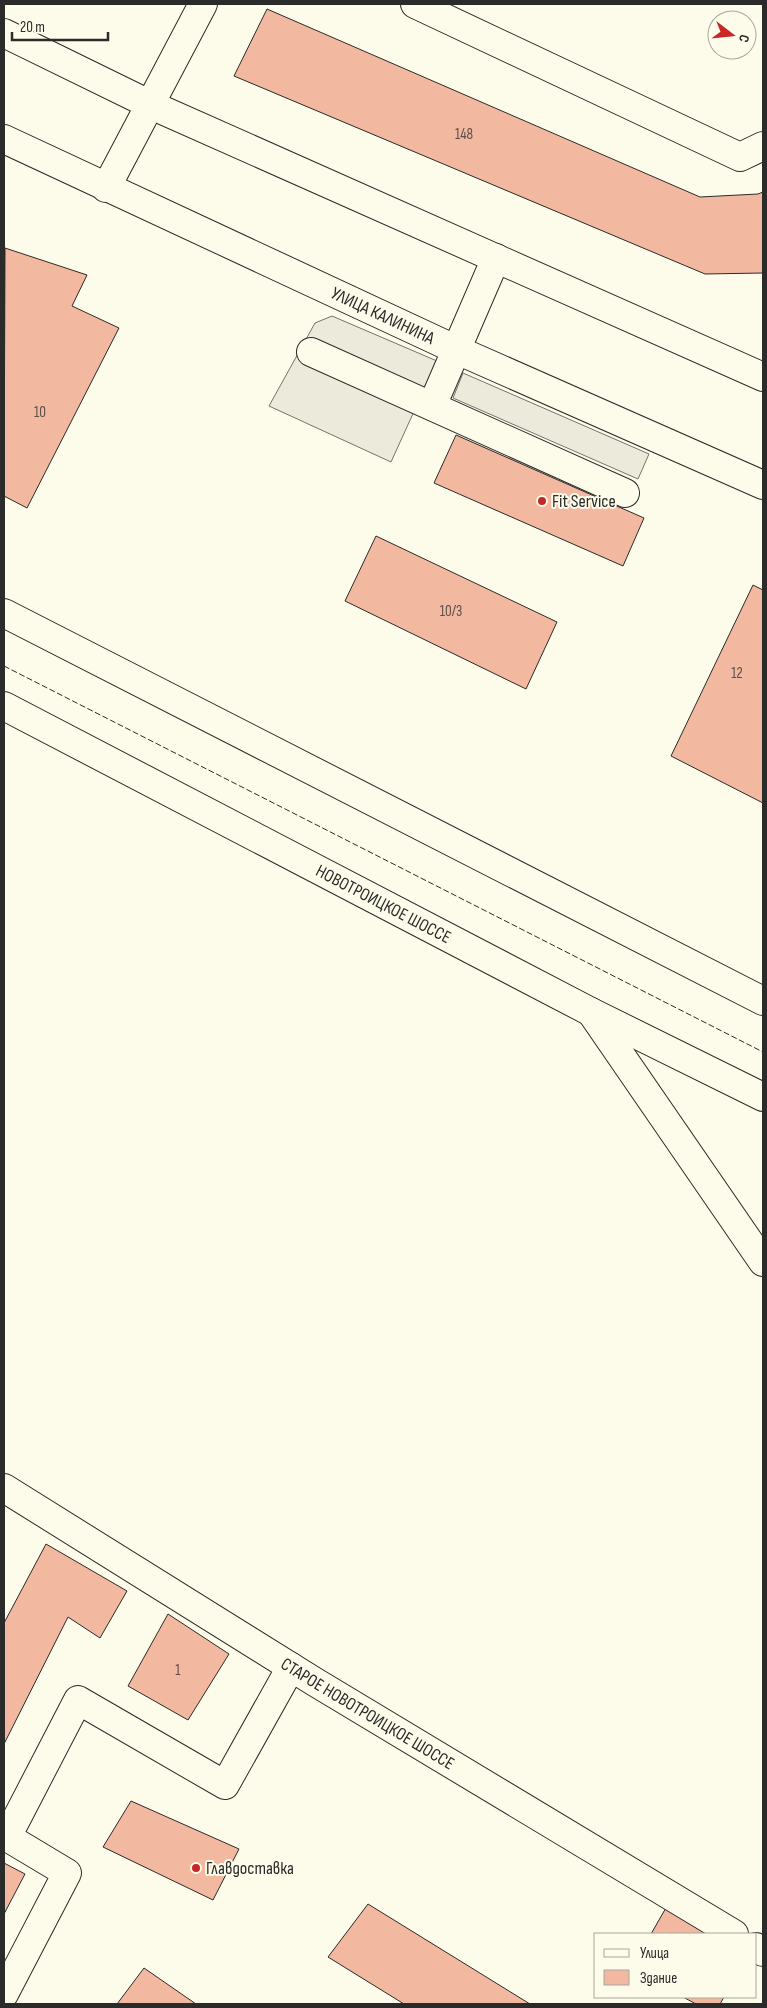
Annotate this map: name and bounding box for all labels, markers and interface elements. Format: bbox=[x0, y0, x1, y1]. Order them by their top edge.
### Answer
scale bar bbox=[12, 10, 109, 42]
north arrow bbox=[707, 10, 757, 60]
text: 20 m bbox=[20, 18, 45, 37]
text: С bbox=[735, 33, 753, 44]
house number: 148 bbox=[455, 125, 473, 144]
street label: УЛИЦА КАЛИНИНА bbox=[328, 283, 438, 349]
house number: 10 bbox=[34, 403, 46, 422]
place label: Fit Service bbox=[552, 491, 616, 512]
marker: Fit Service bbox=[536, 495, 548, 507]
house number: 10/3 bbox=[440, 602, 462, 621]
house number: 12 bbox=[731, 664, 743, 683]
street label: НОВОТРОИЦКОЕ ШОССЕ bbox=[312, 860, 454, 948]
street label: СТАРОЕ НОВОТРОИЦКОЕ ШОССЕ bbox=[277, 1653, 458, 1774]
house number: 1 bbox=[175, 1661, 181, 1680]
place label: Главдоставка bbox=[206, 1858, 294, 1879]
marker: Главдоставка bbox=[190, 1862, 202, 1874]
legend bbox=[594, 1933, 757, 1998]
text: Улица bbox=[640, 1944, 669, 1963]
text: Здание bbox=[640, 1969, 677, 1988]

